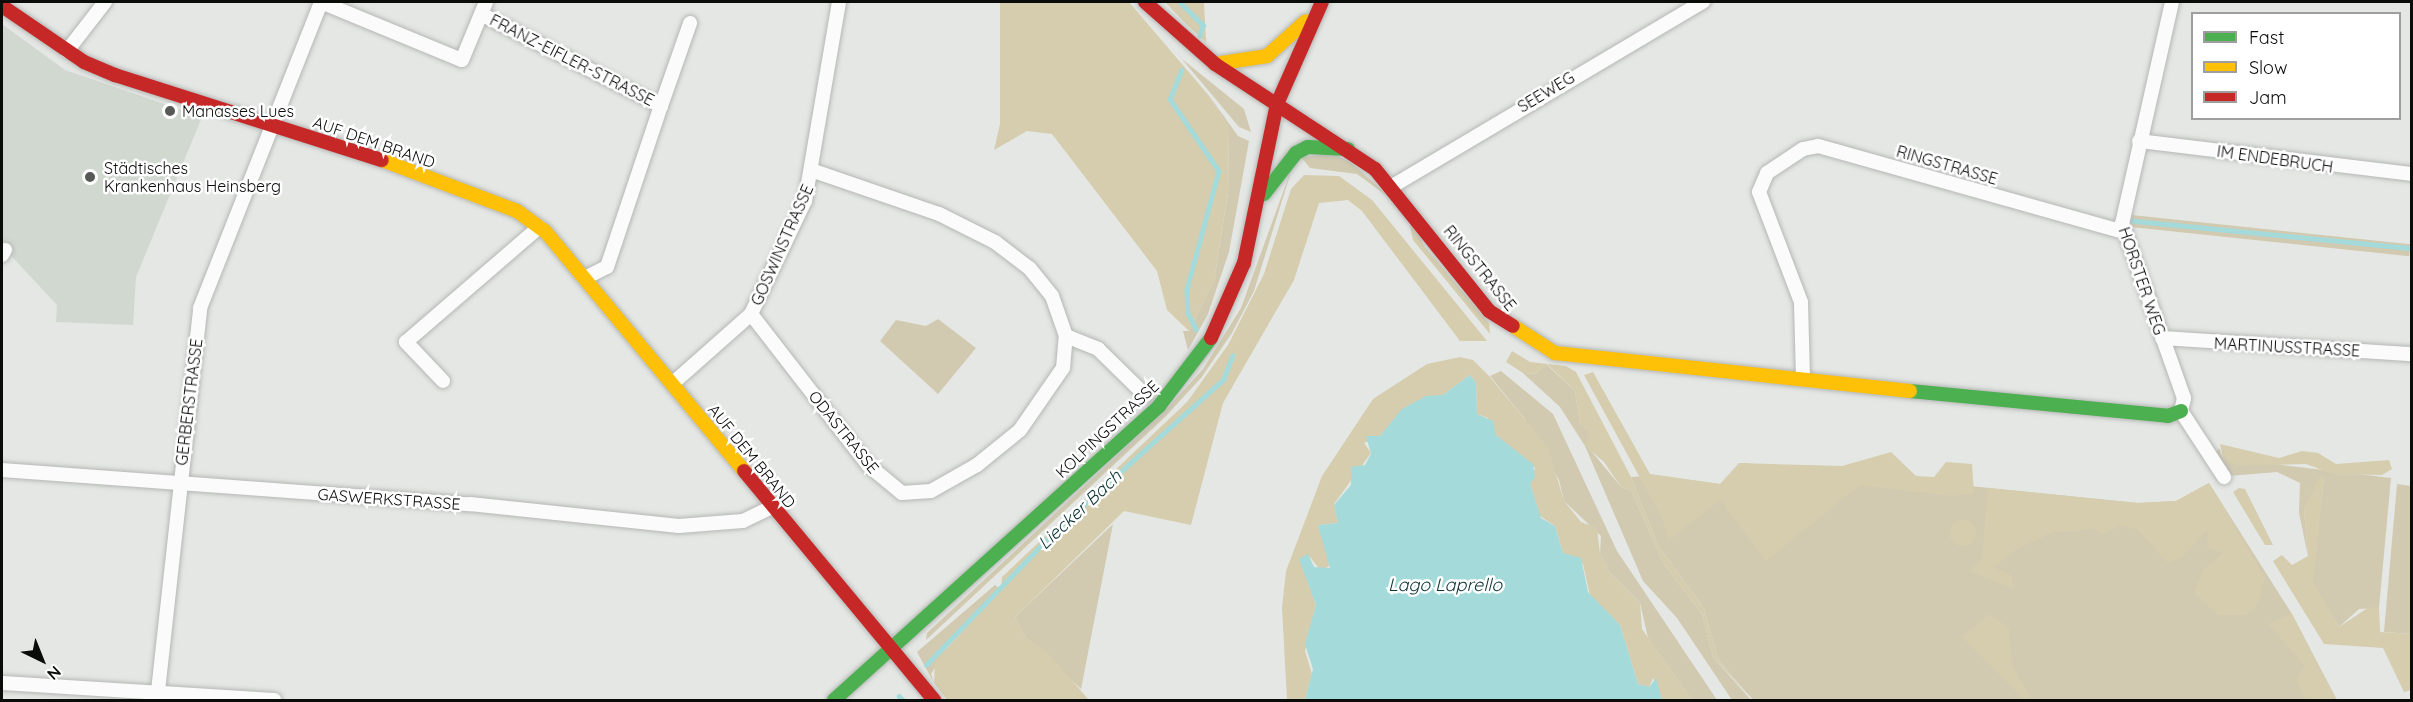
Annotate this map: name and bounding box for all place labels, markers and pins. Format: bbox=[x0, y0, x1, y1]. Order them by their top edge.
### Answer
place label: Manasses Lues bbox=[182, 101, 294, 121]
marker: Manasses Lues bbox=[163, 104, 177, 118]
place label: Städtisches Krankenhaus Heinsberg bbox=[104, 158, 281, 196]
marker: Städtisches Krankenhaus Heinsberg bbox=[81, 168, 99, 186]

